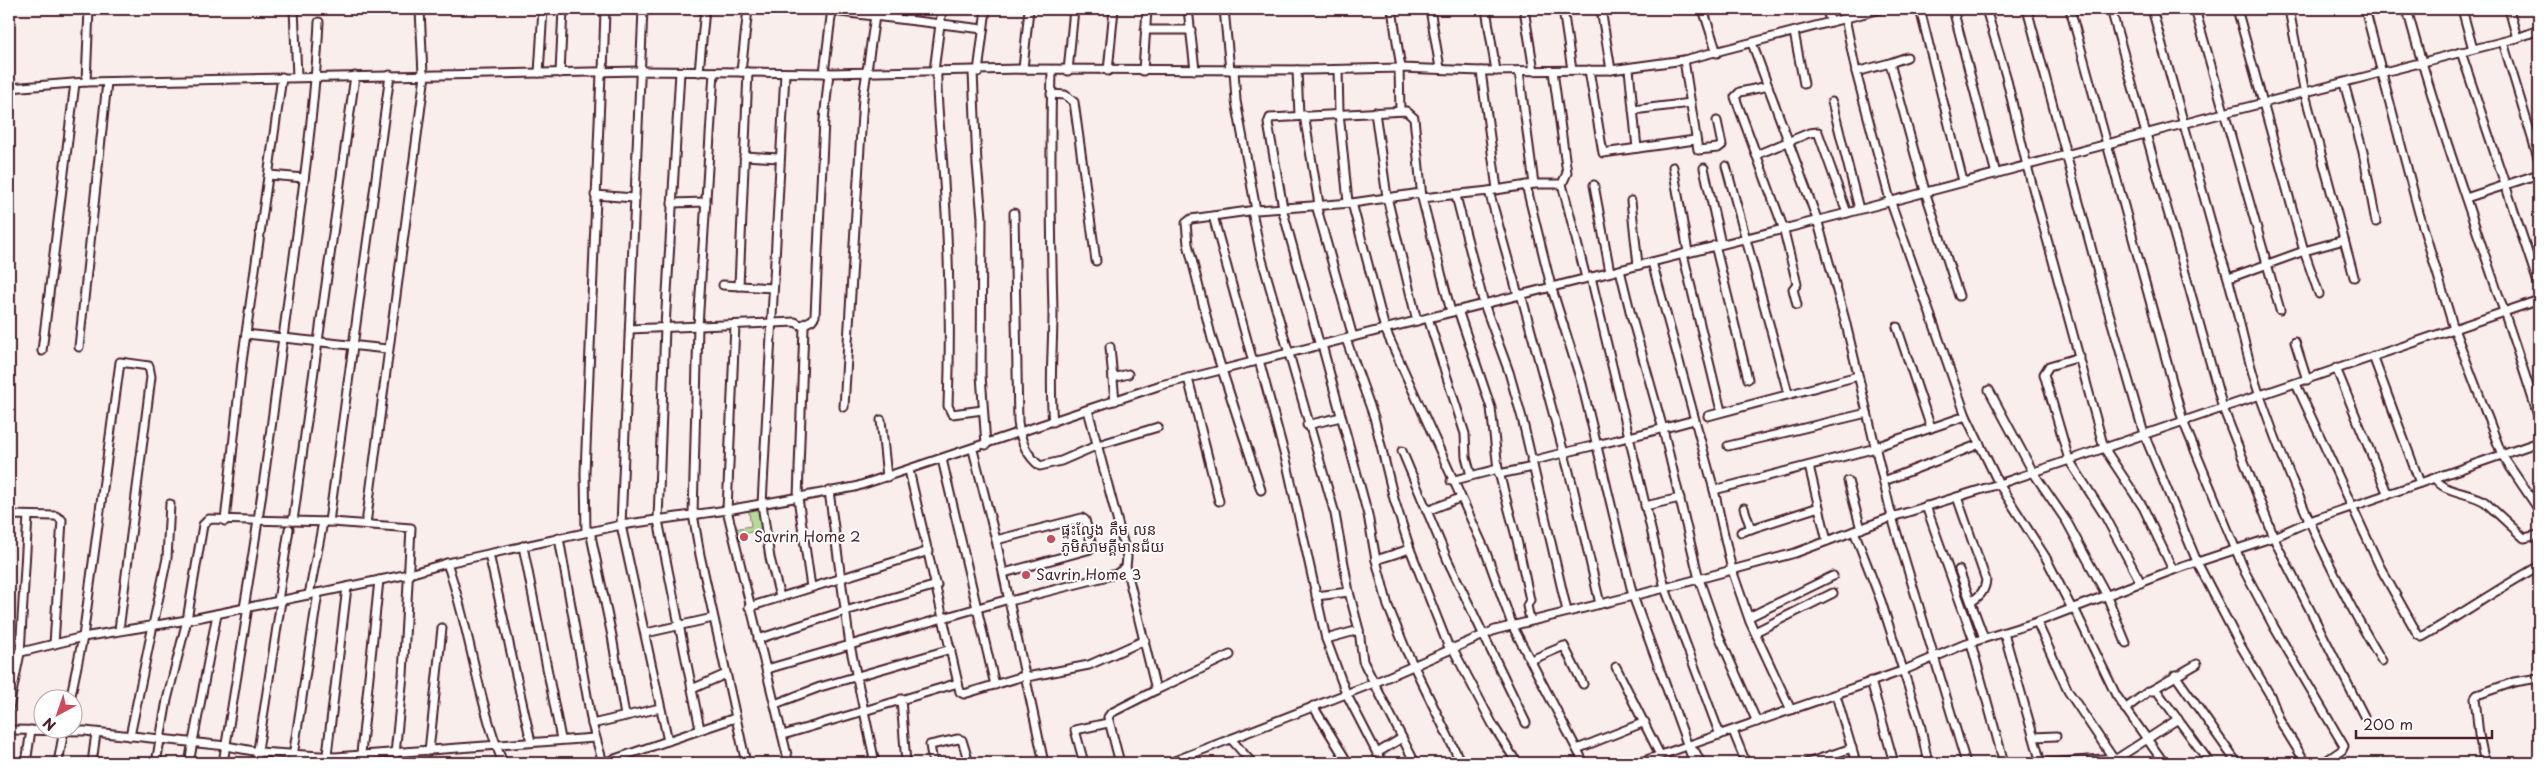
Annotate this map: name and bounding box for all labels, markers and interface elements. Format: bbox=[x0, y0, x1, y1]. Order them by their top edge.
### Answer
place label: ផ្ទះល្វែង គឹម លន ភូមិសាមគ្គីមានជ័យ bbox=[1061, 517, 1165, 557]
place label: Savrin Home 2 bbox=[754, 524, 861, 547]
marker: Savrin Home 2 bbox=[738, 531, 750, 543]
marker: ផ្ទះល្វែង គឹម លន ភូមិសាមគ្គីមានជ័យ bbox=[1045, 533, 1057, 545]
place label: Savrin Home 3 bbox=[1036, 562, 1141, 585]
marker: Savrin Home 3 bbox=[1020, 569, 1032, 581]
north arrow bbox=[32, 690, 82, 740]
scale bar bbox=[2356, 707, 2492, 739]
text: 200 m bbox=[2363, 712, 2413, 735]
text: N bbox=[38, 713, 60, 736]

